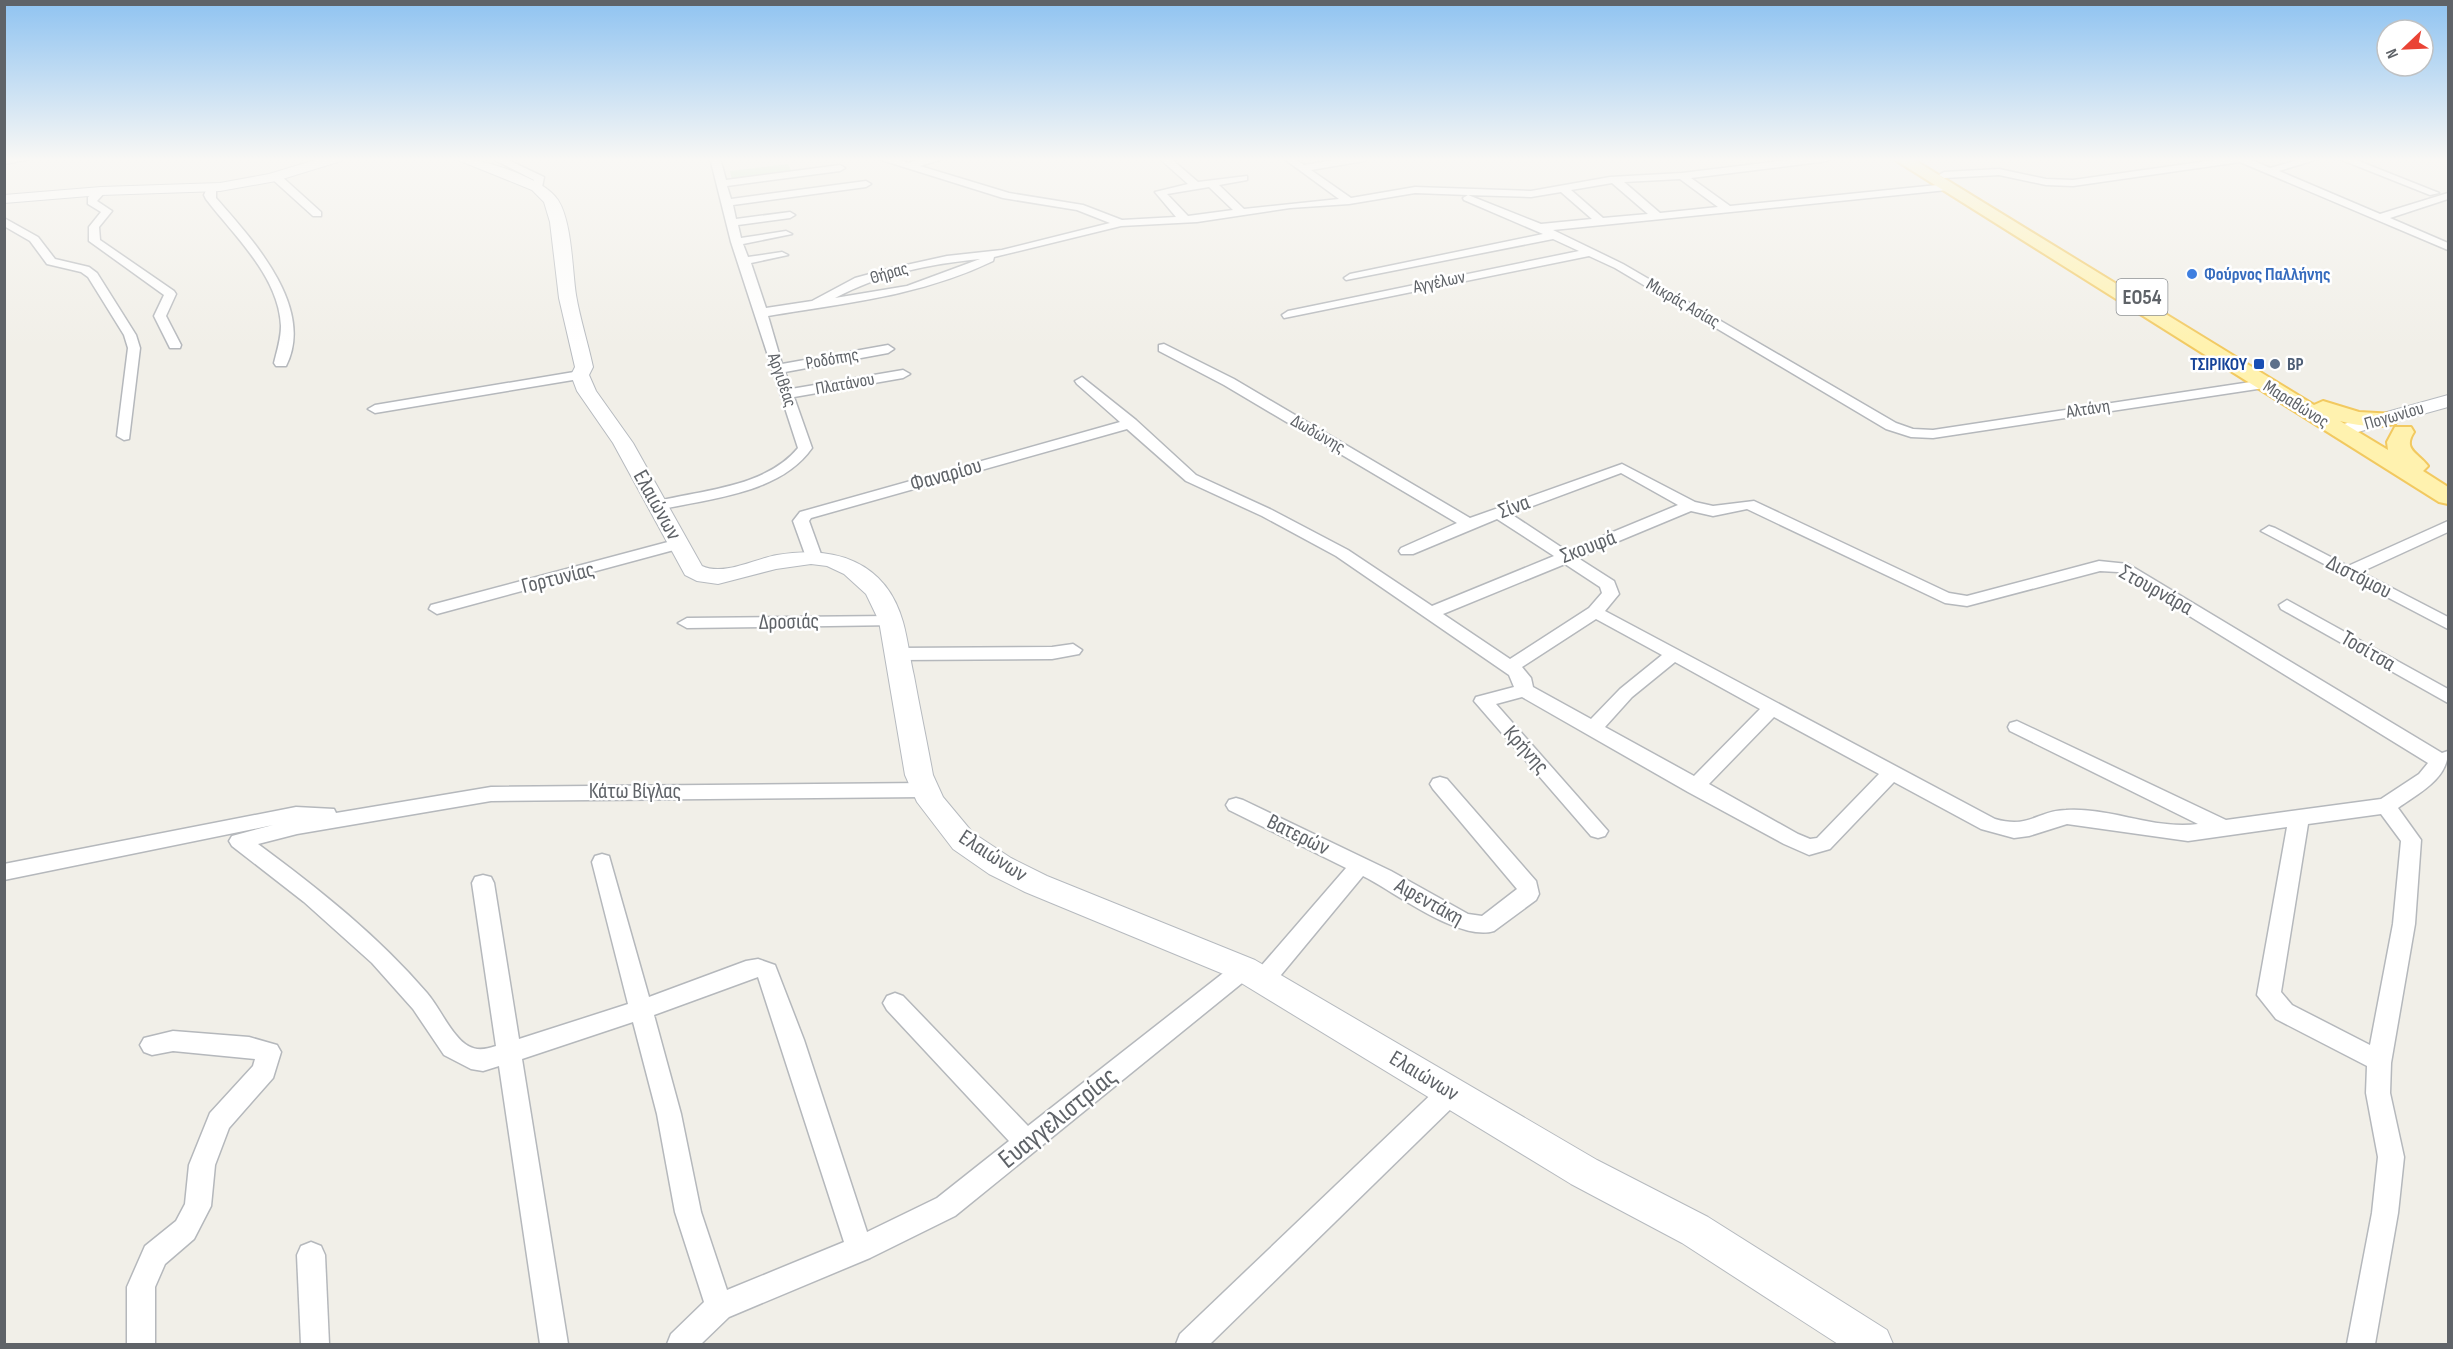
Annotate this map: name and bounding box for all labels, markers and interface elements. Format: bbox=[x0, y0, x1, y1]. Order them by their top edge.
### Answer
north arrow bbox=[2375, 18, 2435, 78]
text: N bbox=[2382, 46, 2403, 61]
street label: Θήρας bbox=[867, 258, 911, 288]
place label: Φούρνος Παλλήνης bbox=[2204, 264, 2331, 285]
street label: Αγγέλων bbox=[1410, 266, 1467, 298]
marker: Φούρνος Παλλήνης bbox=[2185, 267, 2199, 281]
street label: Μικράς Ασίας bbox=[1642, 274, 1724, 332]
road number: ΕΟ54 bbox=[2116, 279, 2168, 315]
street label: Ροδόπης bbox=[804, 344, 860, 374]
street label: Αργιθέας bbox=[763, 349, 801, 410]
place label: ΤΣΙΡΙΚΟΥ bbox=[2190, 354, 2248, 375]
place label: BP bbox=[2287, 354, 2304, 375]
marker: ΤΣΙΡΙΚΟΥ bbox=[2252, 357, 2266, 371]
marker: BP bbox=[2268, 357, 2282, 371]
street label: Πλατάνου bbox=[814, 368, 876, 400]
street label: Μαραθώνος bbox=[2259, 376, 2333, 432]
street label: Αλτάνη bbox=[2064, 395, 2111, 423]
street label: Πογωνίου bbox=[2362, 398, 2426, 434]
street label: Δωδώνης bbox=[1287, 410, 1349, 458]
street label: Φαναρίου bbox=[907, 452, 985, 498]
street label: Ελαιώνων bbox=[627, 465, 687, 545]
street label: Σίνα bbox=[1495, 489, 1534, 525]
street label: Σκουφά bbox=[1556, 524, 1620, 570]
street label: Διστόμου bbox=[2322, 549, 2396, 605]
street label: Γορτυνίας bbox=[519, 556, 597, 600]
street label: Στουρνάρα bbox=[2114, 559, 2198, 622]
street label: Δροσιάς bbox=[759, 608, 819, 636]
street label: Τοσίτσα bbox=[2336, 625, 2401, 678]
street label: Κρήνης bbox=[1497, 720, 1555, 780]
street label: Κάτω Βίγλας bbox=[589, 778, 681, 805]
street label: Βατερών bbox=[1262, 808, 1334, 862]
street label: Ελαιώνων bbox=[954, 824, 1033, 888]
street label: Αφεντάκη bbox=[1389, 872, 1468, 932]
street label: Ελαιώνων bbox=[1384, 1045, 1464, 1107]
street label: Ευαγγελιστρίας bbox=[992, 1060, 1124, 1176]

